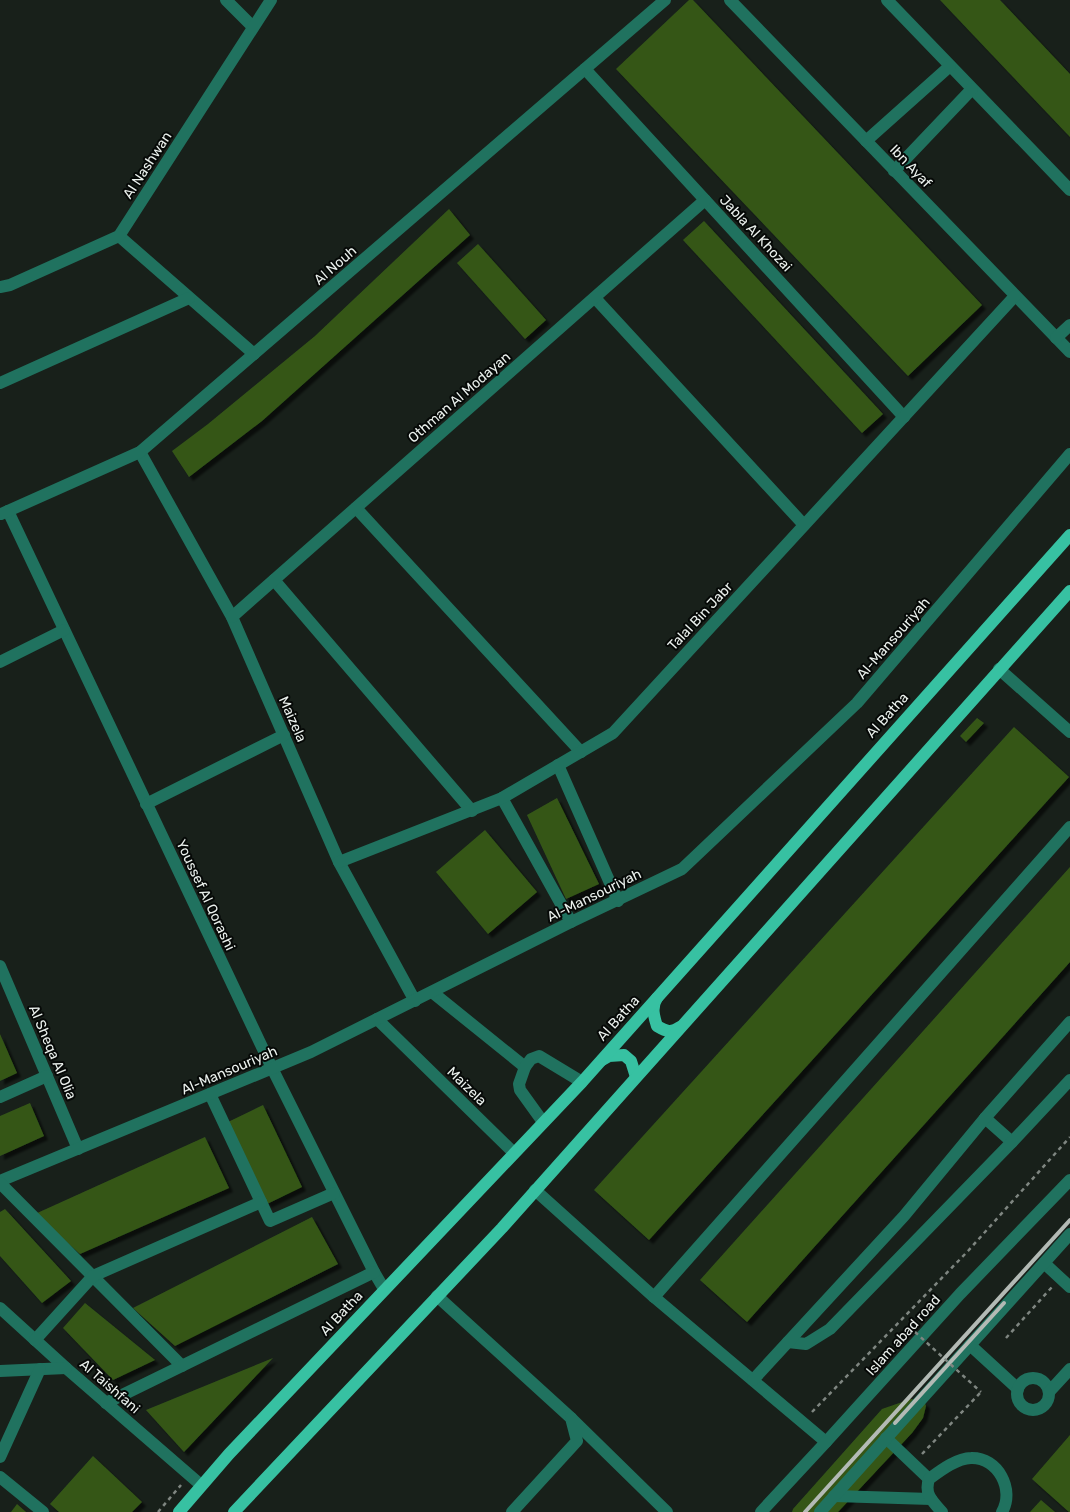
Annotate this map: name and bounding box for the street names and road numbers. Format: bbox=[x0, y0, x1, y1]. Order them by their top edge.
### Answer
street label: Al Nashwan bbox=[119, 129, 175, 202]
street label: Ibn Ayaf bbox=[886, 141, 936, 192]
street label: Jabla Al Khozai bbox=[716, 192, 795, 275]
street label: Al Nouh bbox=[311, 242, 360, 289]
street label: Othman Al Modayan bbox=[405, 348, 514, 446]
street label: Talal Bin Jabr bbox=[664, 578, 737, 654]
street label: Al-Mansouriyah bbox=[853, 594, 934, 683]
street label: Al Batha bbox=[863, 689, 912, 741]
street label: Maizela bbox=[275, 694, 310, 745]
street label: Youssef Al Qorashi bbox=[172, 837, 239, 953]
street label: Al-Mansouriyah bbox=[544, 865, 644, 926]
street label: Al Batha bbox=[594, 992, 643, 1044]
street label: Al Sheqa Al Olia bbox=[25, 1003, 80, 1102]
street label: Al-Mansouriyah bbox=[179, 1043, 280, 1098]
street label: Maizela bbox=[443, 1063, 490, 1109]
street label: Al Batha bbox=[316, 1287, 366, 1339]
street label: Islam abad road bbox=[863, 1291, 944, 1379]
street label: Al Taishfani bbox=[76, 1356, 143, 1417]

